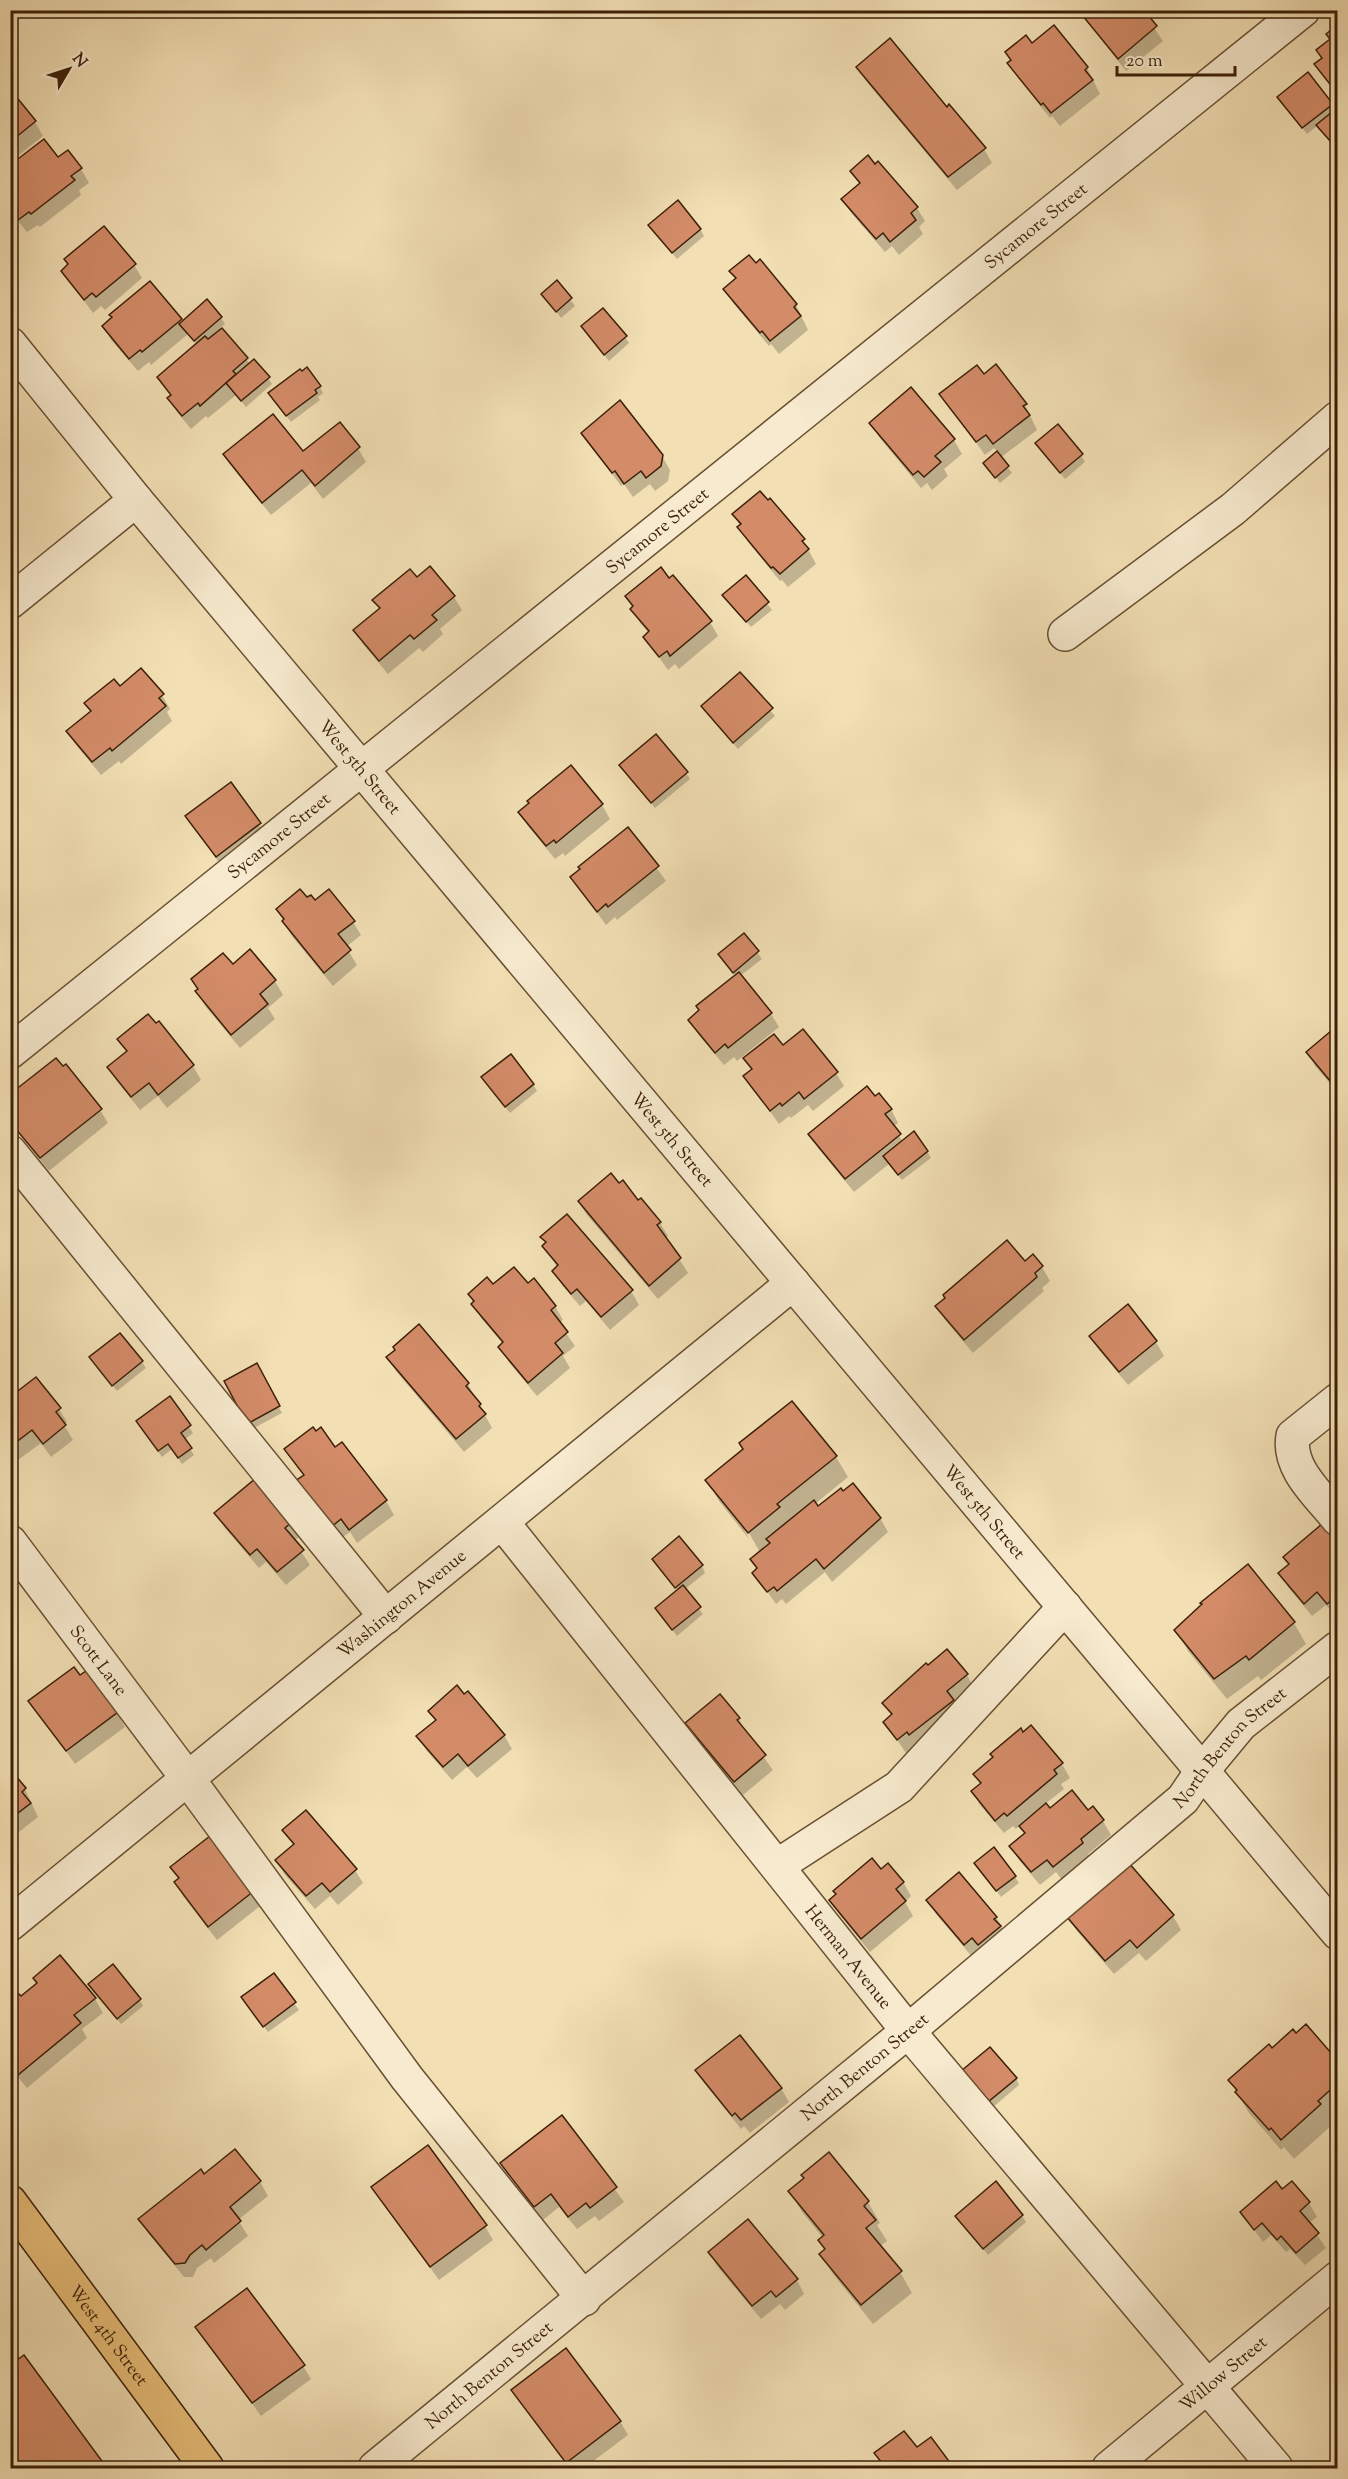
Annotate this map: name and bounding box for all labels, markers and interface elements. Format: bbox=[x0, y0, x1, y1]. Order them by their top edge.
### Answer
north arrow bbox=[39, 39, 99, 99]
scale bar bbox=[1117, 39, 1236, 77]
text: N bbox=[66, 49, 92, 74]
text: 20 m bbox=[1126, 49, 1163, 75]
street label: Sycamore Street bbox=[980, 178, 1094, 277]
street label: Sycamore Street bbox=[601, 483, 715, 582]
street label: West 5th Street bbox=[311, 715, 406, 821]
street label: Sycamore Street bbox=[223, 787, 337, 887]
street label: West 5th Street bbox=[623, 1087, 718, 1194]
street label: West 5th Street bbox=[936, 1460, 1031, 1566]
street label: Washington Avenue bbox=[333, 1544, 473, 1666]
street label: Scott Lane bbox=[62, 1621, 133, 1702]
street label: North Benton Street bbox=[1169, 1682, 1293, 1816]
street label: Herman Avenue bbox=[797, 1900, 897, 2016]
street label: North Benton Street bbox=[796, 2008, 935, 2129]
street label: West 4th Street bbox=[61, 2281, 153, 2392]
street label: North Benton Street bbox=[420, 2316, 559, 2437]
street label: Willow Street bbox=[1175, 2331, 1274, 2419]

